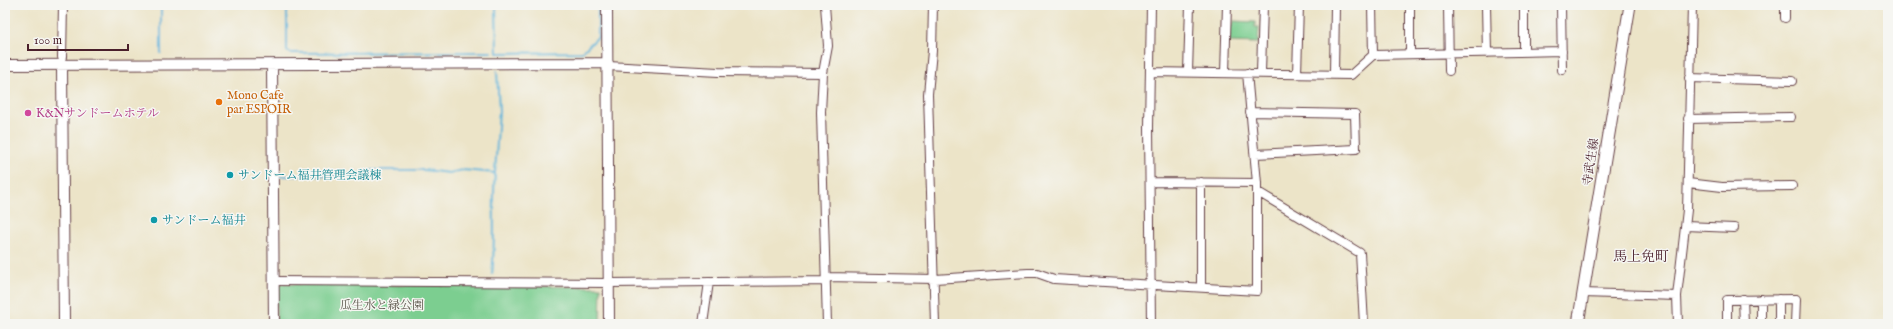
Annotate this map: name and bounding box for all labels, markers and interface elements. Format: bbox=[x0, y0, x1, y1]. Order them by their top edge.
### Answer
scale bar bbox=[28, 26, 128, 52]
text: 100 m bbox=[34, 33, 62, 48]
place label: Mono Cafe par ESPOIR bbox=[227, 88, 292, 118]
marker: Mono Cafe par ESPOIR bbox=[214, 97, 224, 107]
place label: K&Nサンドームホテル bbox=[36, 106, 159, 121]
marker: K&Nサンドームホテル bbox=[23, 108, 33, 118]
street label: 寺武生線 bbox=[1580, 137, 1602, 187]
place label: サンドーム福井管理会議棟 bbox=[238, 168, 381, 183]
marker: サンドーム福井管理会議棟 bbox=[225, 170, 235, 180]
place label: サンドーム福井 bbox=[162, 213, 246, 228]
marker: サンドーム福井 bbox=[149, 215, 159, 225]
district label: 馬上免町 bbox=[1613, 248, 1669, 266]
park label: 瓜生水と緑公園 bbox=[340, 298, 424, 313]

